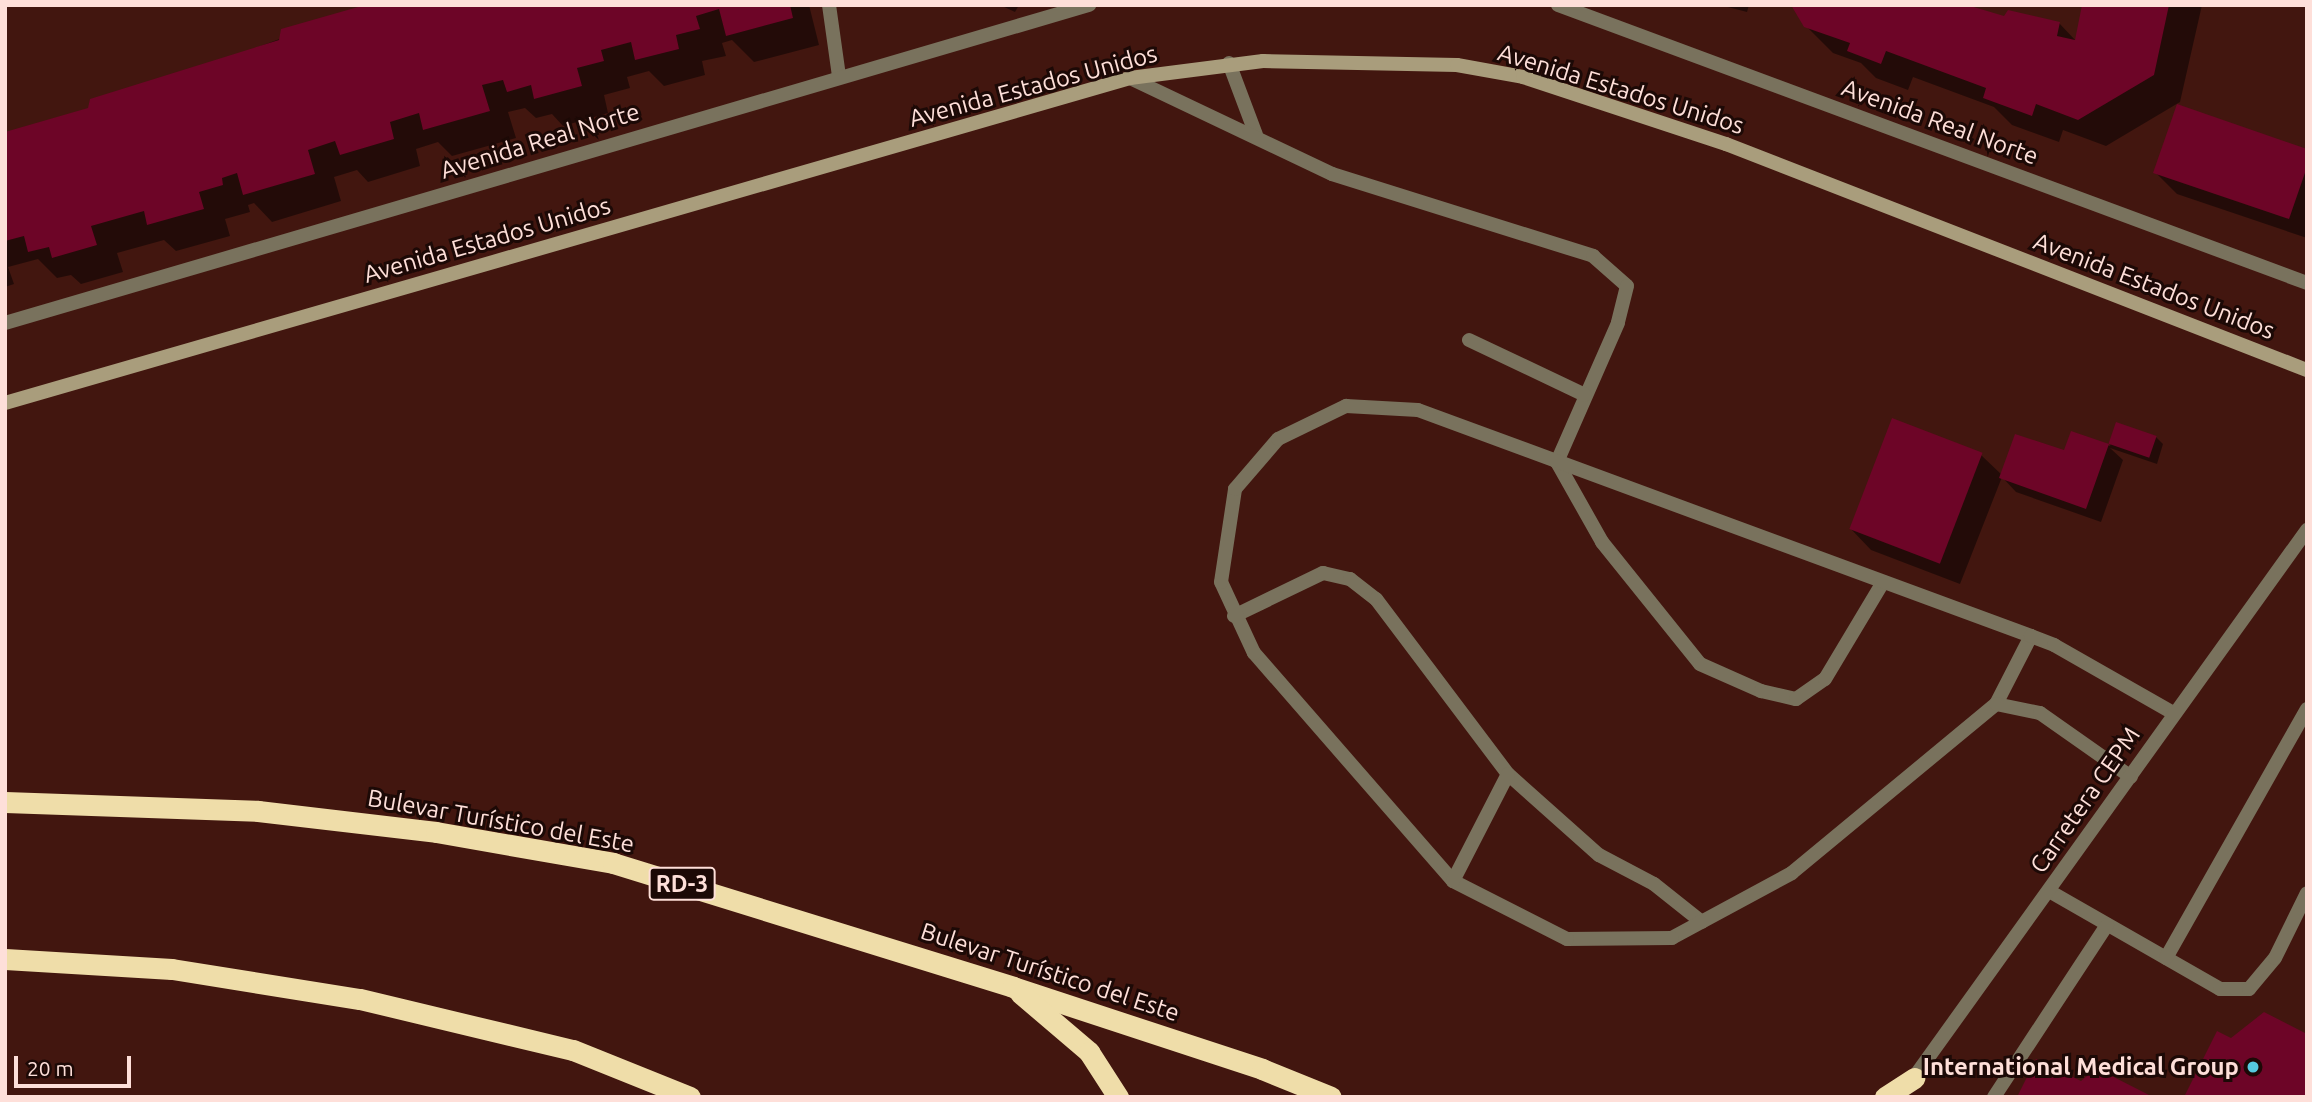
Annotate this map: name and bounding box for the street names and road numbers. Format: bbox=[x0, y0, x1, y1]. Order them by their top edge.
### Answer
street label: Avenida Estados Unidos bbox=[1495, 38, 1747, 140]
street label: Avenida Estados Unidos bbox=[906, 39, 1160, 133]
street label: Avenida Real Norte bbox=[1838, 73, 2042, 171]
street label: Avenida Real Norte bbox=[437, 97, 643, 185]
street label: Avenida Estados Unidos bbox=[360, 191, 614, 289]
street label: Avenida Estados Unidos bbox=[2030, 227, 2278, 345]
street label: Carretera CEPM bbox=[2024, 722, 2146, 878]
street label: Bulevar Turístico del Este bbox=[365, 783, 637, 859]
road number: RD-3 bbox=[647, 864, 717, 904]
street label: Bulevar Turístico del Este bbox=[917, 917, 1183, 1027]

